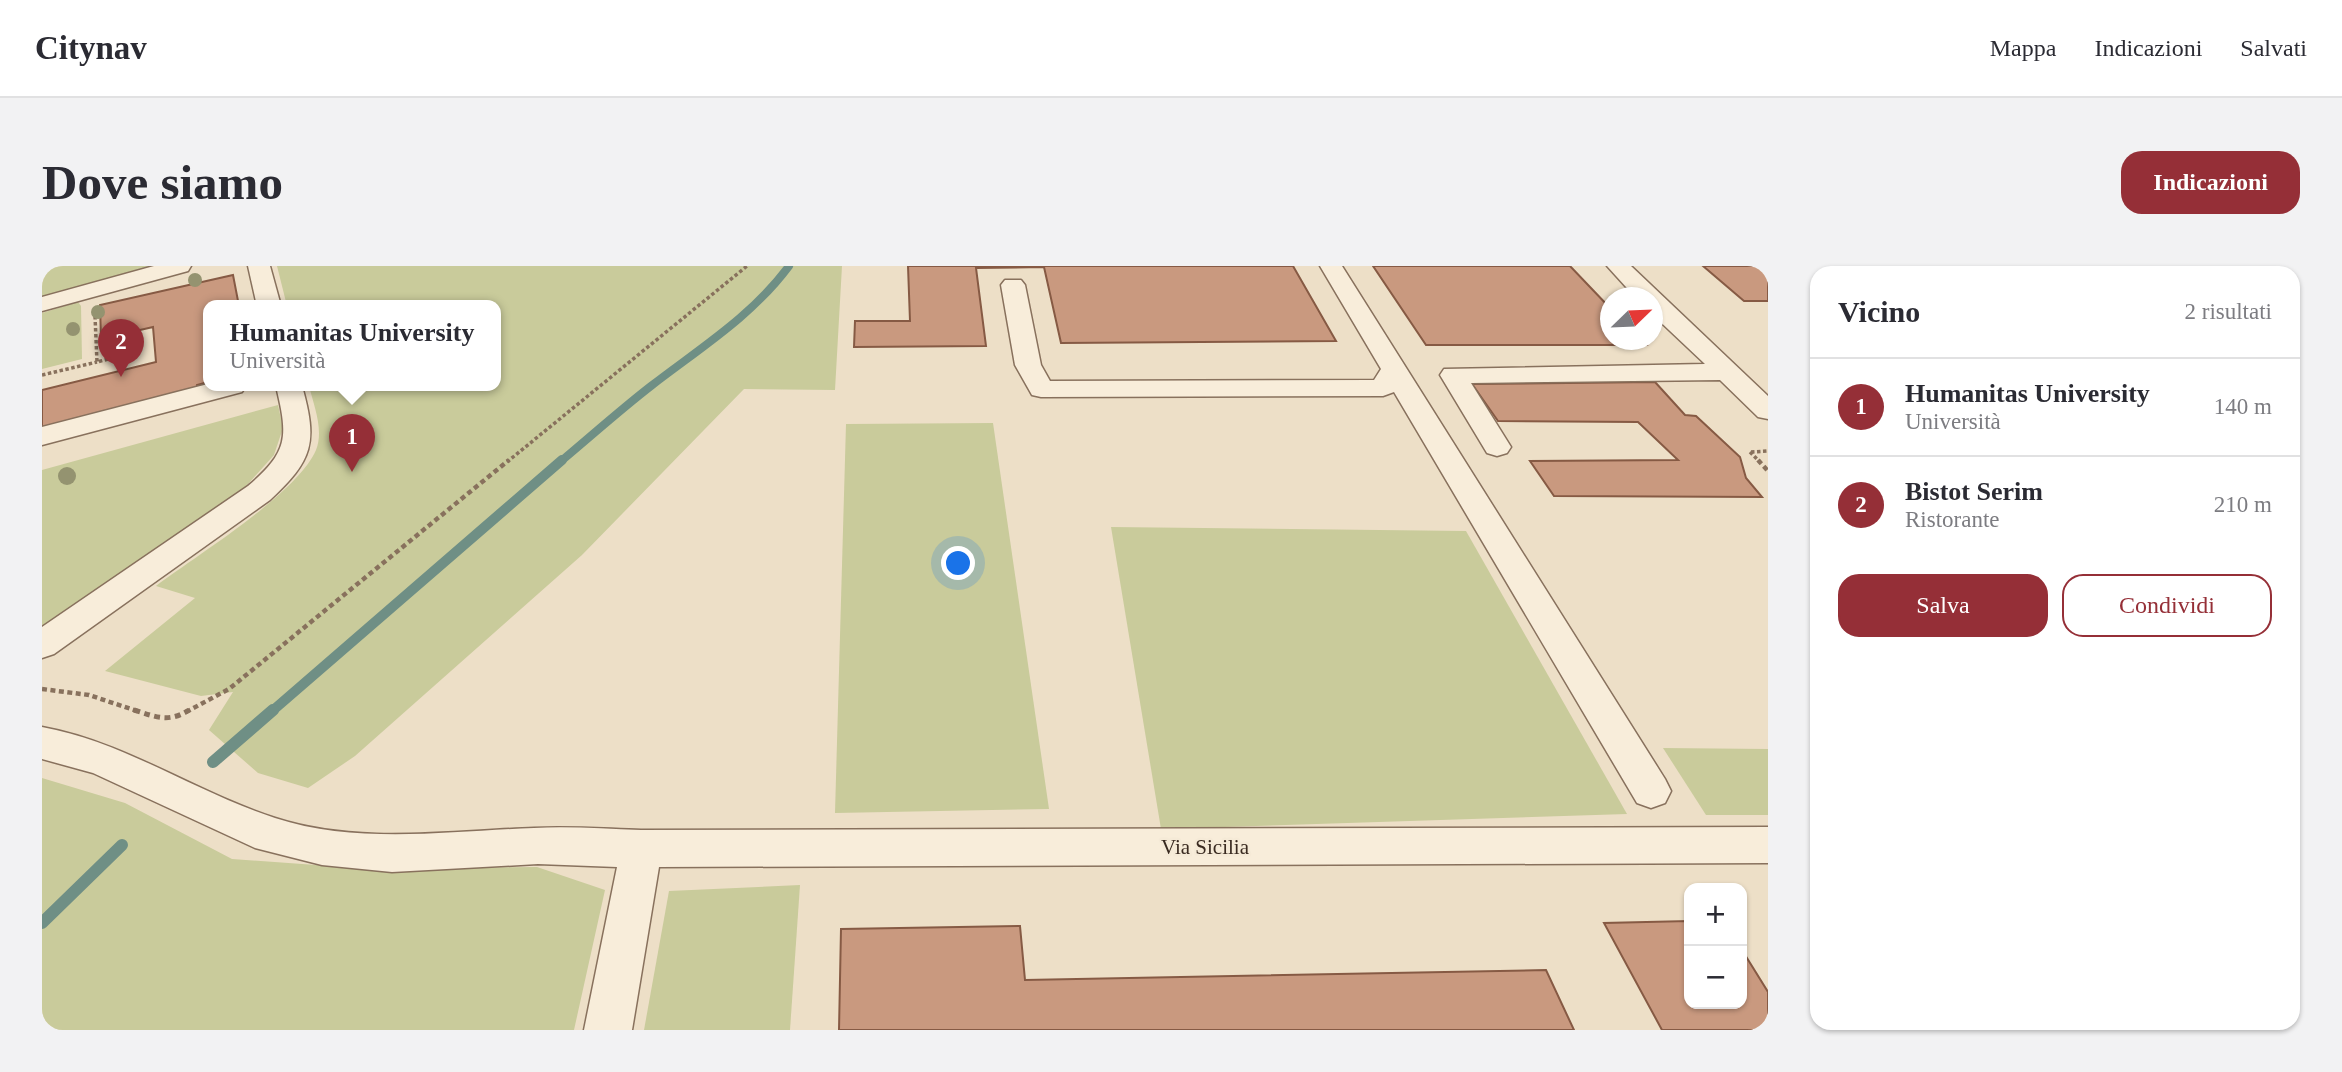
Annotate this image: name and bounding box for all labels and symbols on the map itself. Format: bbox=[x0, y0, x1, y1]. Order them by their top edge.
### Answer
north arrow bbox=[1600, 287, 1663, 350]
pin: 2 bbox=[98, 319, 144, 377]
pin: 1 bbox=[329, 414, 375, 472]
your location bbox=[941, 546, 975, 580]
street label: Via Sicilia bbox=[1161, 835, 1250, 859]

